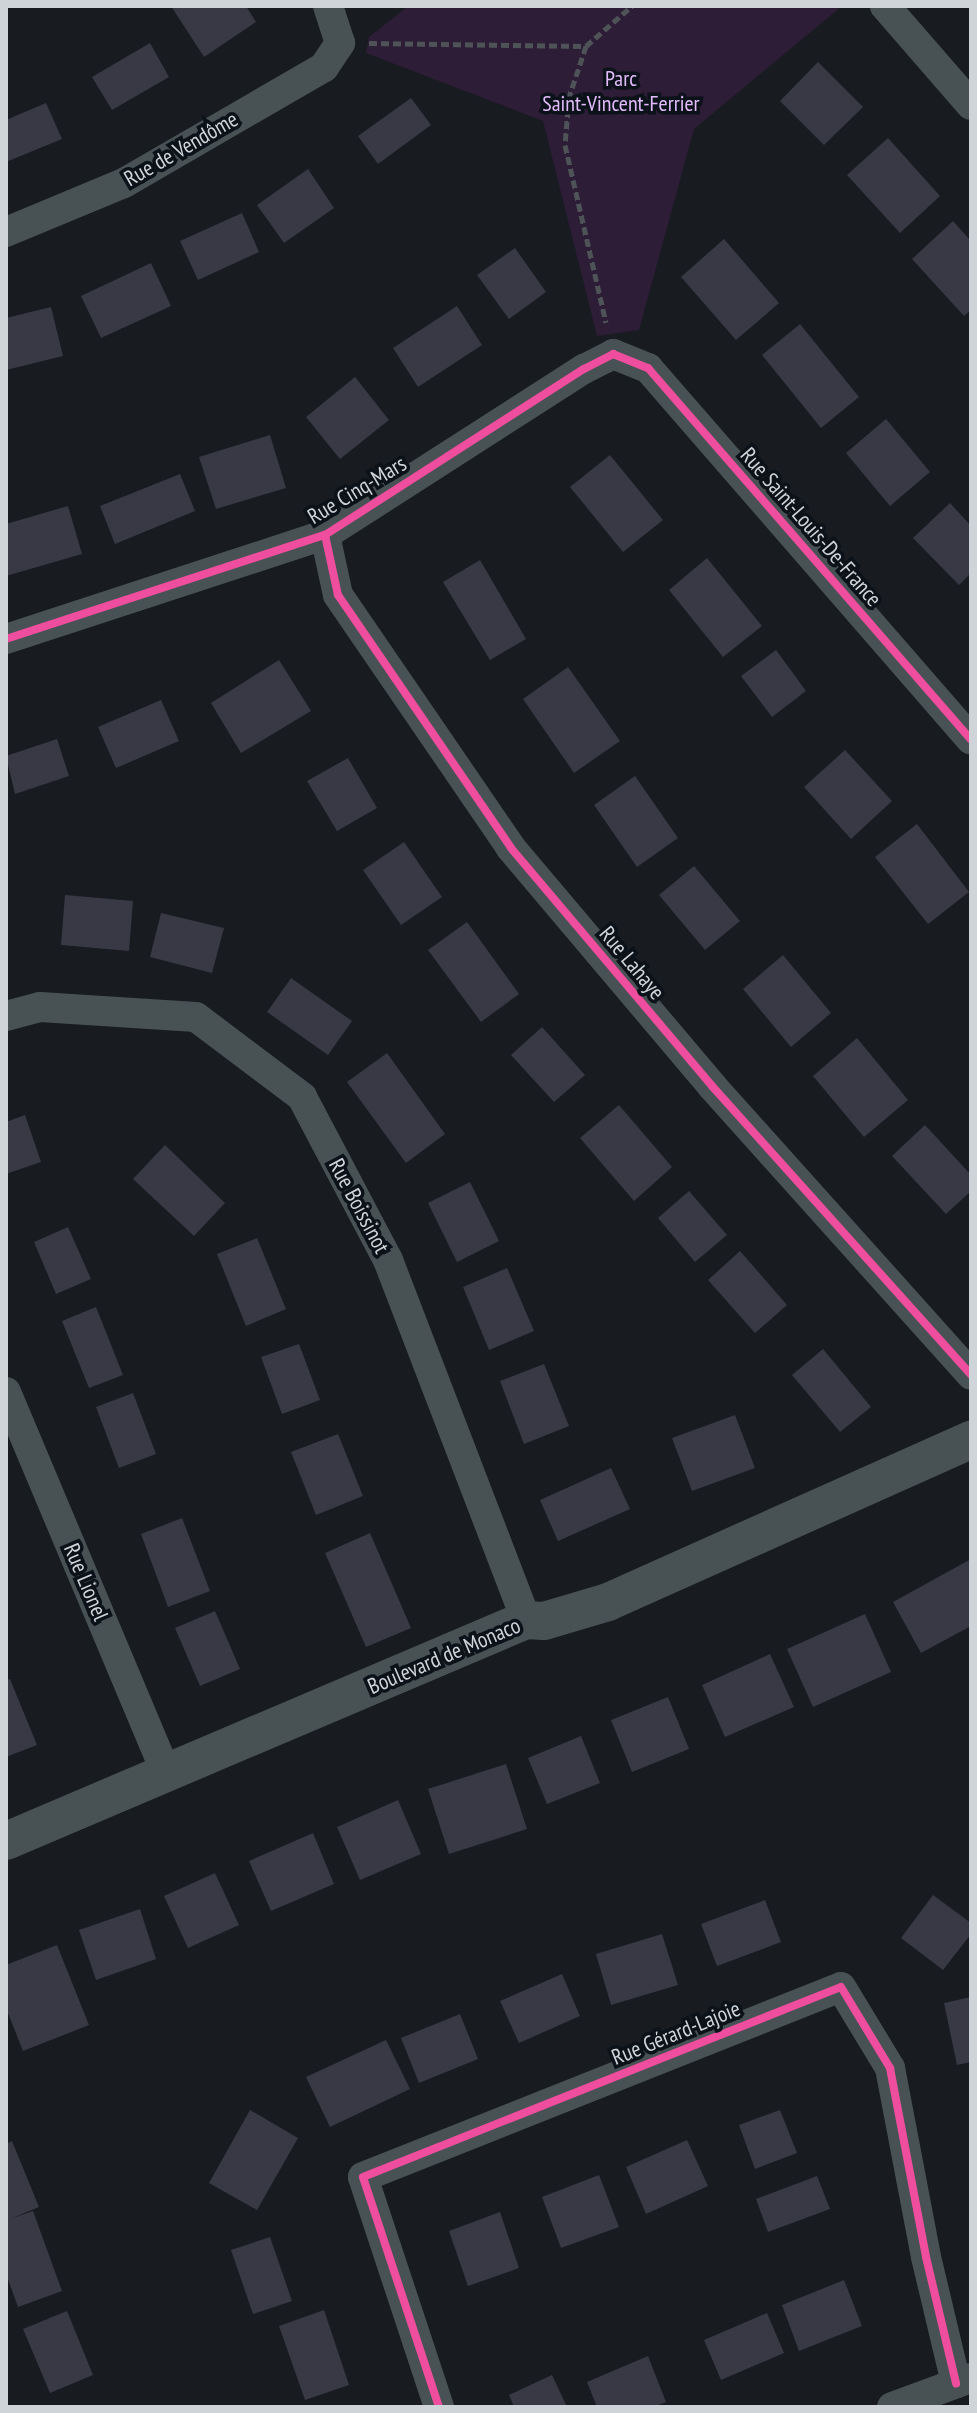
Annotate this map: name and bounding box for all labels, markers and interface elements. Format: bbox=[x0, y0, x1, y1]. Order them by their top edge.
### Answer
park label: Parc Saint-Vincent-Ferrier bbox=[542, 65, 700, 116]
street label: Rue de Vendôme bbox=[119, 106, 243, 192]
street label: Rue Saint-Louis-De-France bbox=[735, 442, 887, 612]
street label: Rue Cinq-Mars bbox=[303, 450, 411, 530]
street label: Rue Lahaye bbox=[594, 921, 670, 1005]
street label: Rue Boissinot bbox=[323, 1154, 395, 1258]
street label: Rue Lionel bbox=[58, 1539, 114, 1625]
street label: Boulevard de Monaco bbox=[364, 1612, 524, 1700]
street label: Rue Gérard-Lajoie bbox=[608, 1995, 744, 2071]

